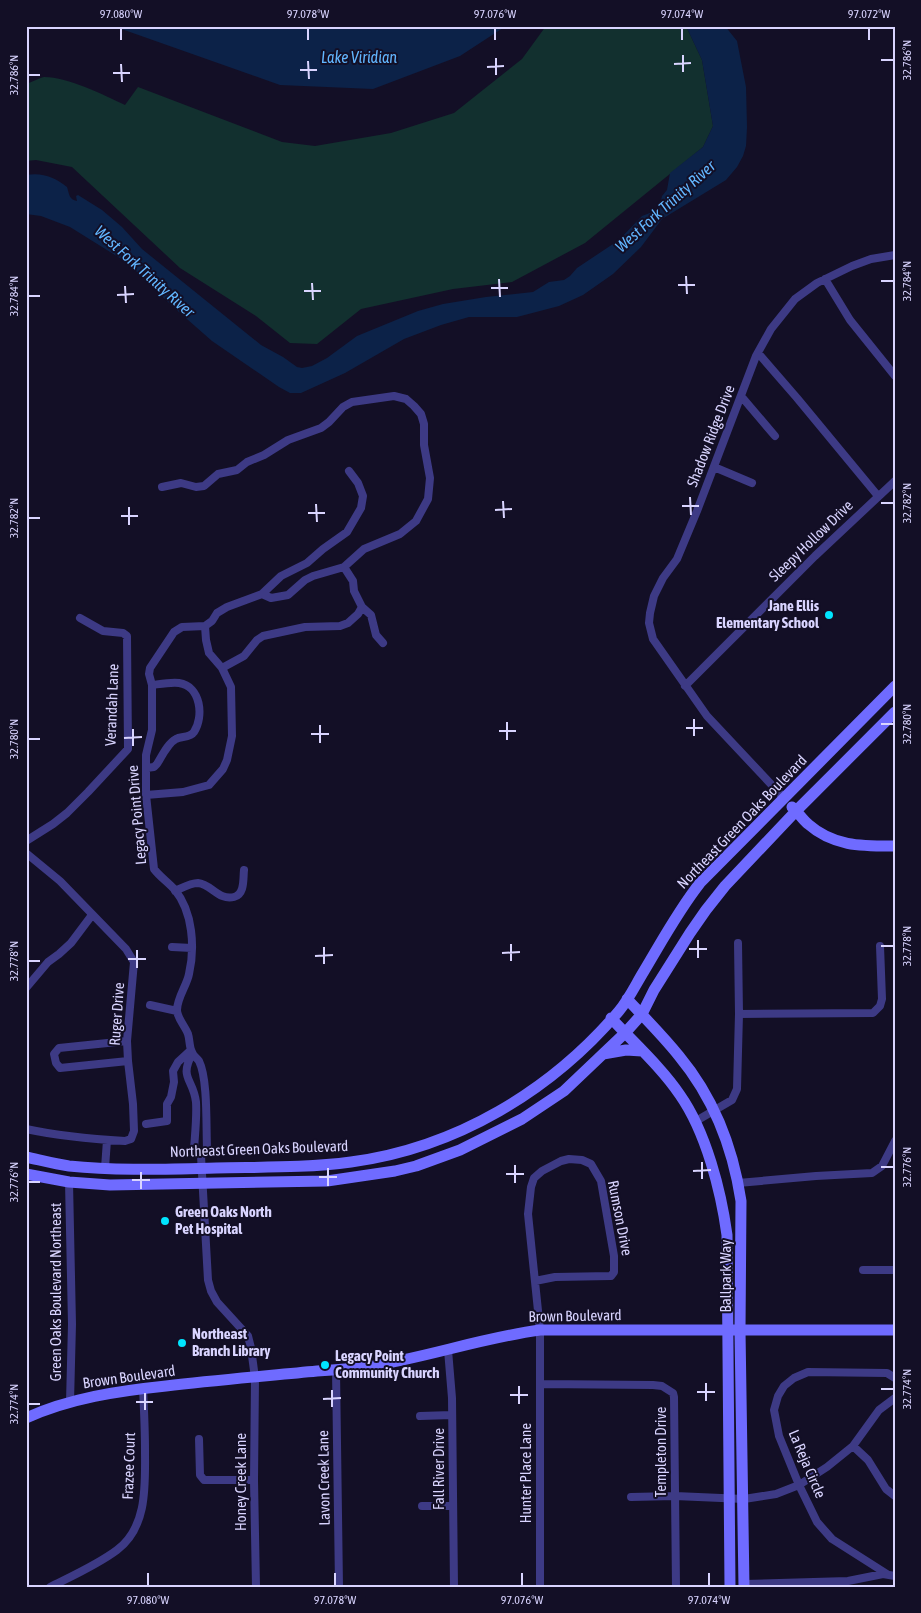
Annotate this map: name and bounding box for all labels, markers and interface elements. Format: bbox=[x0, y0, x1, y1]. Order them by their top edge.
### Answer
text: 97.080°W bbox=[100, 7, 142, 21]
text: 97.078°W bbox=[287, 7, 329, 21]
text: 97.076°W bbox=[474, 7, 516, 21]
text: 97.074°W bbox=[661, 7, 703, 21]
text: 97.072°W bbox=[848, 7, 890, 21]
text: 32.786°N bbox=[900, 40, 914, 80]
water label: Lake Viridian bbox=[321, 48, 397, 66]
text: 32.786°N bbox=[7, 55, 21, 95]
water label: West Fork Trinity River bbox=[611, 156, 720, 256]
water label: West Fork Trinity River bbox=[91, 222, 199, 322]
text: 32.784°N bbox=[900, 261, 914, 301]
text: 32.784°N bbox=[7, 276, 21, 316]
street label: Shadow Ridge Drive bbox=[683, 382, 738, 489]
text: 32.782°N bbox=[900, 483, 914, 523]
street label: Sleepy Hollow Drive bbox=[765, 496, 856, 585]
text: 32.782°N bbox=[7, 498, 21, 538]
place label: Jane Ellis Elementary School bbox=[716, 597, 820, 631]
marker: Jane Ellis Elementary School bbox=[823, 609, 835, 621]
street label: Verandah Lane bbox=[102, 663, 121, 746]
text: 32.780°N bbox=[900, 704, 914, 744]
text: 32.780°N bbox=[7, 719, 21, 759]
street label: Northeast Green Oaks Boulevard bbox=[673, 752, 810, 892]
street label: Legacy Point Drive bbox=[124, 764, 149, 866]
text: 32.778°N bbox=[900, 926, 914, 966]
text: 32.778°N bbox=[7, 941, 21, 981]
street label: Ruger Drive bbox=[106, 982, 127, 1046]
street label: Northeast Green Oaks Boulevard bbox=[169, 1137, 349, 1160]
text: 32.776°N bbox=[900, 1147, 914, 1187]
text: 32.776°N bbox=[7, 1162, 21, 1202]
street label: Rumson Drive bbox=[605, 1179, 636, 1257]
street label: Green Oaks Boulevard Northeast bbox=[47, 1203, 64, 1381]
place label: Green Oaks North Pet Hospital bbox=[175, 1203, 272, 1237]
marker: Green Oaks North Pet Hospital bbox=[159, 1215, 171, 1227]
street label: Ballpark Way bbox=[717, 1240, 734, 1312]
street label: Brown Boulevard bbox=[528, 1306, 622, 1325]
place label: Northeast Branch Library bbox=[192, 1325, 271, 1359]
marker: Northeast Branch Library bbox=[176, 1337, 188, 1349]
place label: Legacy Point Community Church bbox=[335, 1347, 439, 1381]
marker: Legacy Point Community Church bbox=[319, 1359, 331, 1371]
street label: Brown Boulevard bbox=[82, 1362, 176, 1391]
text: 32.774°N bbox=[900, 1369, 914, 1409]
text: 32.774°N bbox=[7, 1384, 21, 1424]
street label: Templeton Drive bbox=[652, 1406, 669, 1497]
street label: Hunter Place Lane bbox=[517, 1423, 534, 1523]
street label: La Reja Circle bbox=[785, 1427, 830, 1501]
street label: Fall River Drive bbox=[430, 1428, 447, 1510]
street label: Lavon Creek Lane bbox=[314, 1430, 333, 1526]
street label: Frazee Court bbox=[119, 1432, 138, 1500]
street label: Honey Creek Lane bbox=[232, 1433, 249, 1531]
text: 97.080°W bbox=[127, 1593, 169, 1607]
text: 97.078°W bbox=[314, 1593, 356, 1607]
text: 97.076°W bbox=[501, 1593, 543, 1607]
text: 97.074°W bbox=[688, 1593, 730, 1607]

